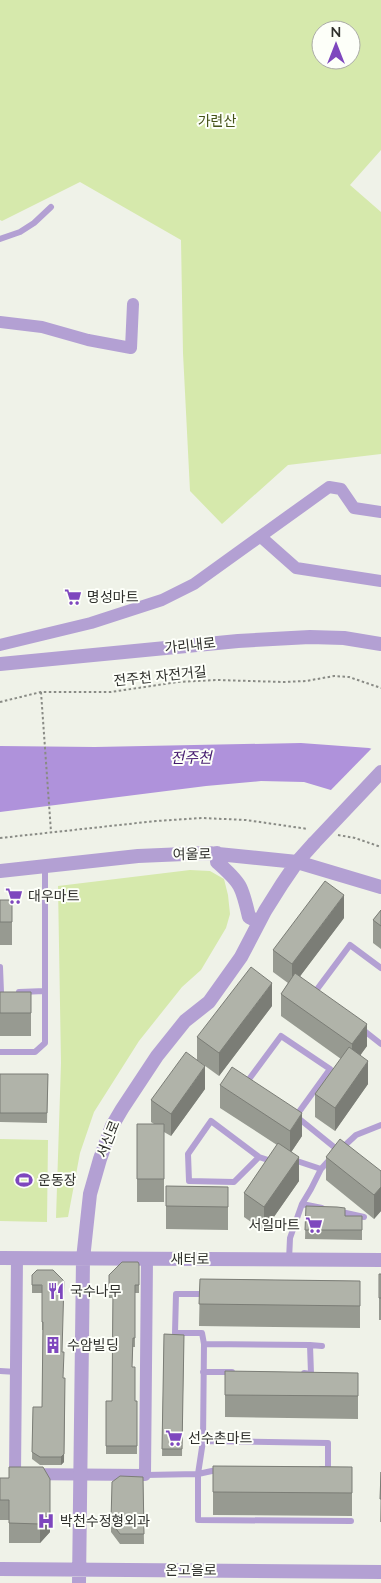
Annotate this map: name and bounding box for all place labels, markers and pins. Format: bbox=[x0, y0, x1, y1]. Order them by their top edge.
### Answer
supermarket icon: 명성마트 bbox=[63, 587, 83, 607]
place label: 명성마트 bbox=[87, 588, 139, 605]
supermarket icon: 대우마트 bbox=[4, 886, 24, 906]
place label: 대우마트 bbox=[28, 887, 80, 904]
sports icon: 운동장 bbox=[14, 1170, 34, 1190]
place label: 운동장 bbox=[38, 1171, 77, 1188]
supermarket icon: 서일마트 bbox=[304, 1215, 324, 1235]
place label: 서일마트 bbox=[248, 1216, 300, 1233]
restaurant icon: 국수나무 bbox=[46, 1281, 66, 1301]
place label: 국수나무 bbox=[70, 1282, 122, 1299]
building icon: 수암빌딩 bbox=[43, 1335, 63, 1355]
place label: 수암빌딩 bbox=[67, 1336, 119, 1353]
supermarket icon: 선수촌마트 bbox=[164, 1428, 184, 1448]
place label: 선수촌마트 bbox=[188, 1429, 253, 1446]
hospital icon: 박천수정형외과 bbox=[36, 1511, 56, 1531]
place label: 박천수정형외과 bbox=[60, 1512, 150, 1529]

